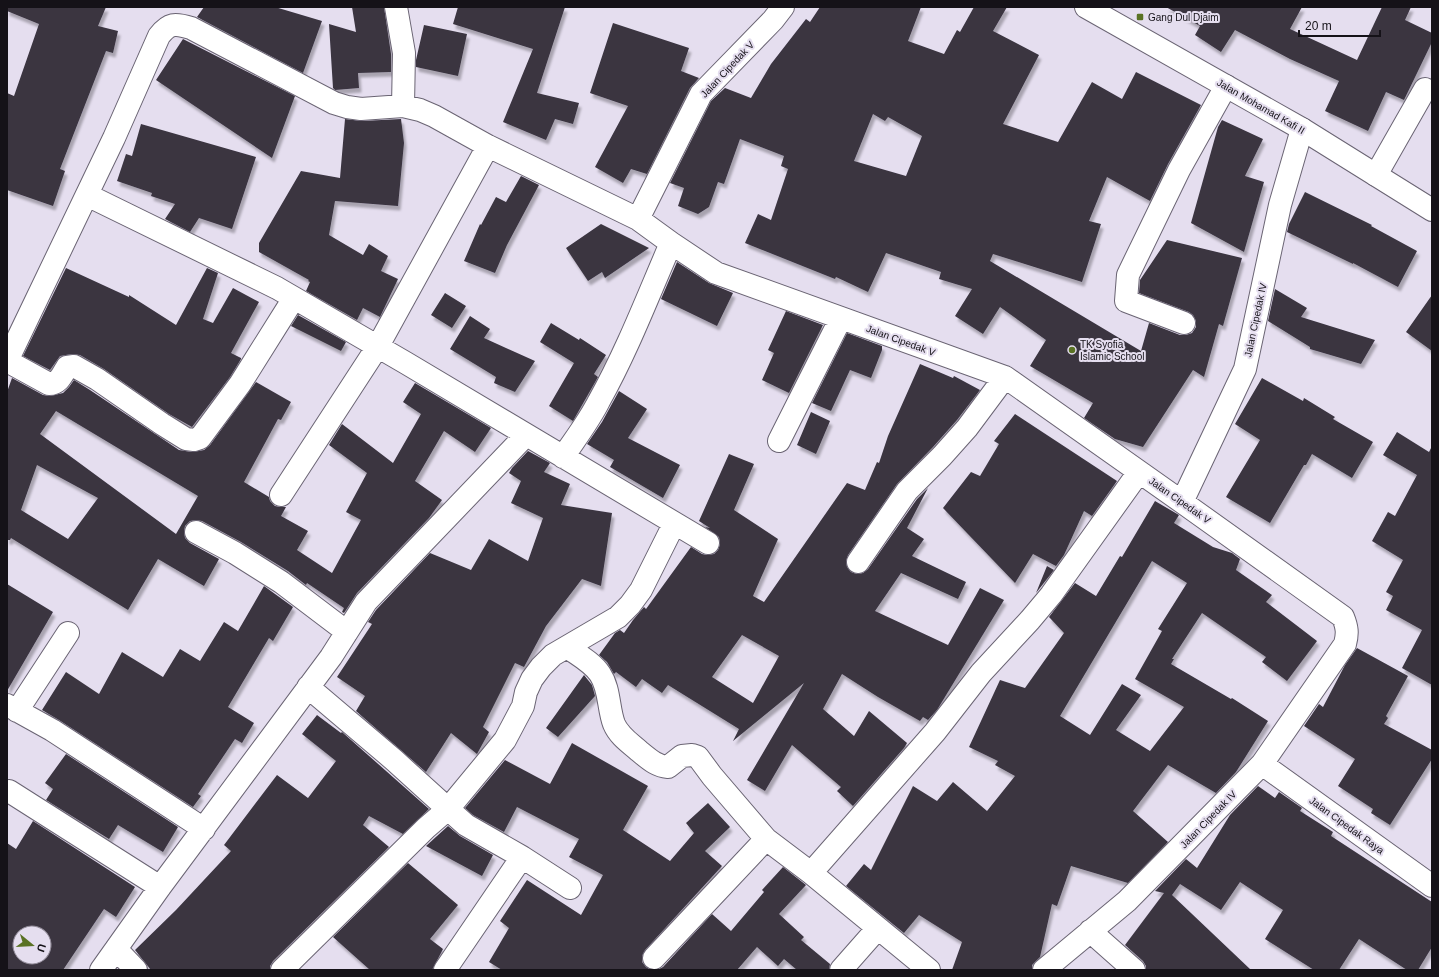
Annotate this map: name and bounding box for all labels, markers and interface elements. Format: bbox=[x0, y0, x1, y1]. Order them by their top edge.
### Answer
marker: Gang Dul Djaim bbox=[1135, 12, 1145, 22]
place label: Gang Dul Djaim bbox=[1148, 12, 1219, 23]
scale bar bbox=[1299, 12, 1380, 38]
text: 20 m bbox=[1305, 19, 1332, 33]
street label: Jalan Cipedak V bbox=[699, 39, 756, 100]
street label: Jalan Mohamad Kafi II bbox=[1215, 77, 1307, 136]
street label: Jalan Cipedak IV bbox=[1242, 282, 1269, 358]
street label: Jalan Cipedak V bbox=[865, 323, 937, 358]
place label: TK Syofia Islamic School bbox=[1080, 339, 1144, 362]
marker: TK Syofia Islamic School bbox=[1067, 345, 1077, 355]
street label: Jalan Cipedak V bbox=[1147, 475, 1213, 526]
street label: Jalan Cipedak IV bbox=[1178, 788, 1239, 850]
street label: Jalan Cipedak Raya bbox=[1307, 795, 1386, 856]
north arrow bbox=[12, 925, 52, 965]
text: U bbox=[35, 942, 48, 954]

